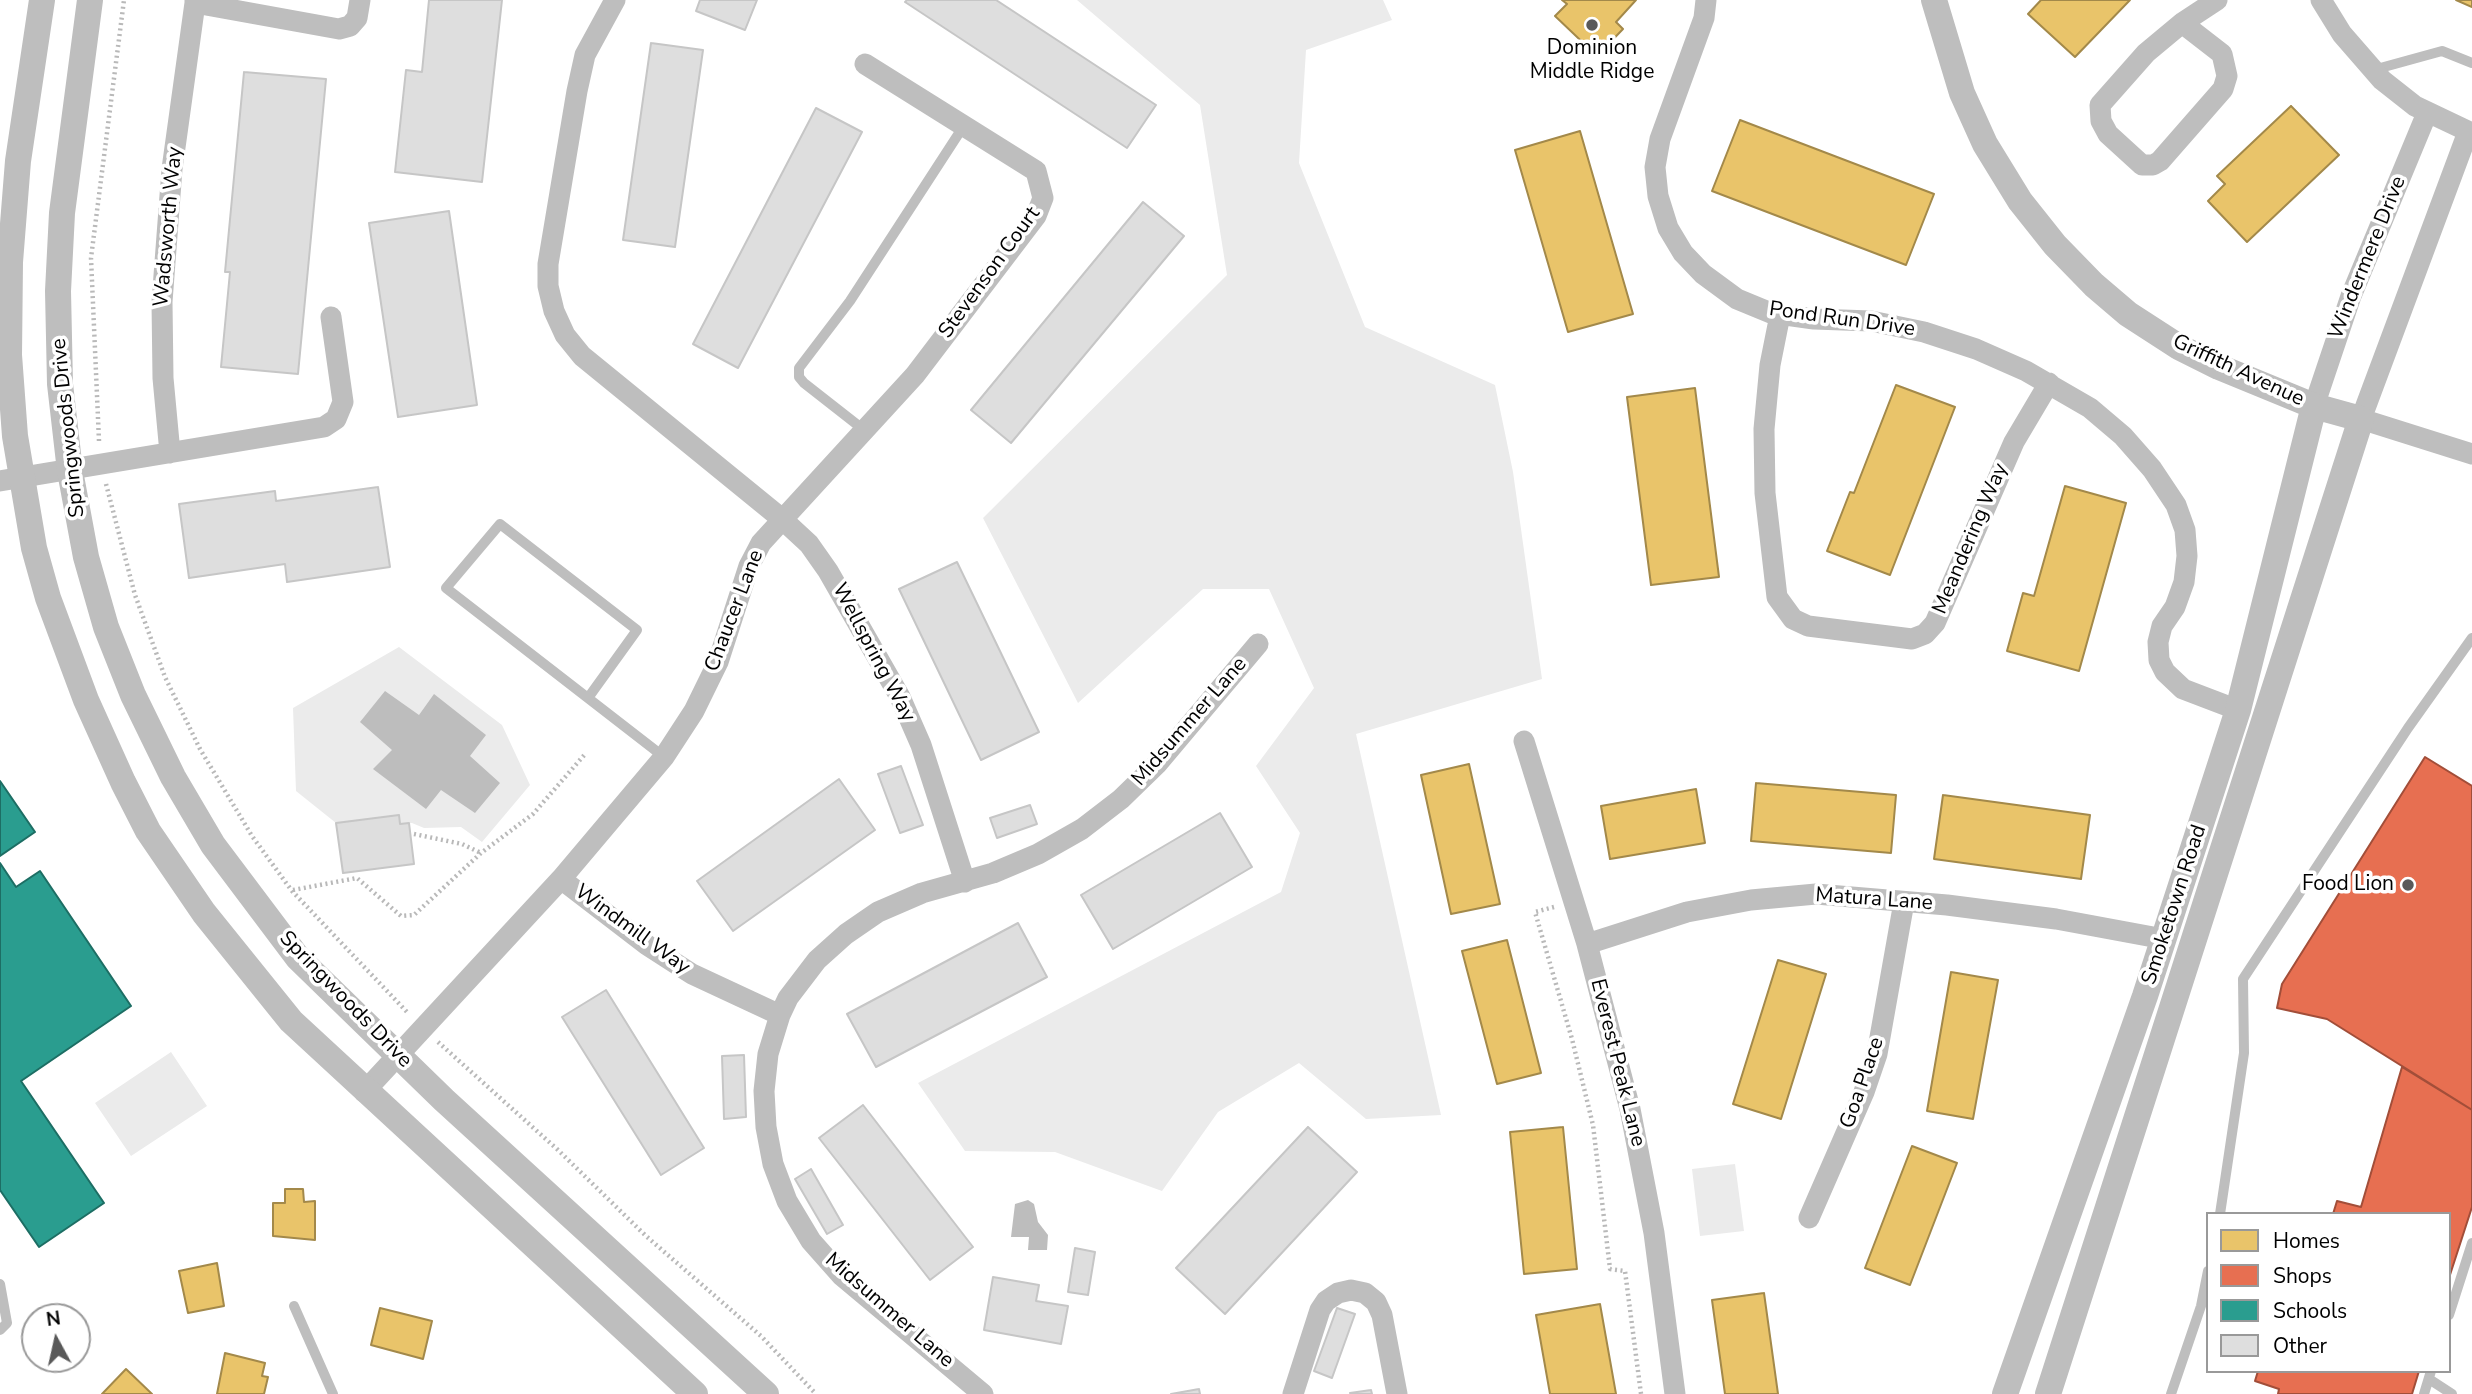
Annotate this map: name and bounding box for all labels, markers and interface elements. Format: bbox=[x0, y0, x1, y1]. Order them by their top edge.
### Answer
marker: Dominion Middle Ridge bbox=[1584, 17, 1600, 33]
place label: Dominion Middle Ridge bbox=[1530, 36, 1654, 86]
street label: Wadsworth Way bbox=[149, 146, 189, 308]
street label: Windermere Drive bbox=[2324, 173, 2412, 343]
street label: Stevenson Court bbox=[934, 202, 1046, 344]
street label: Pond Run Drive bbox=[1767, 297, 1917, 343]
street label: Griffith Avenue bbox=[2168, 330, 2308, 412]
street label: Springwoods Drive bbox=[47, 337, 91, 519]
street label: Meandering Way bbox=[1928, 460, 2014, 618]
street label: Chaucer Lane bbox=[700, 547, 770, 675]
street label: Wellspring Way bbox=[826, 579, 920, 727]
street label: Midsummer Lane bbox=[1127, 652, 1253, 792]
street label: Smoketown Road bbox=[2137, 822, 2213, 988]
place label: Food Lion bbox=[2302, 872, 2394, 898]
marker: Food Lion bbox=[2400, 877, 2416, 893]
street label: Windmill Way bbox=[569, 880, 695, 980]
street label: Matura Lane bbox=[1814, 883, 1934, 917]
street label: Springwoods Drive bbox=[273, 926, 417, 1074]
street label: Everest Peak Lane bbox=[1584, 977, 1650, 1149]
street label: Goa Place bbox=[1836, 1034, 1890, 1132]
legend bbox=[2206, 1212, 2451, 1373]
text: Homes bbox=[2273, 1227, 2340, 1255]
street label: Midsummer Lane bbox=[819, 1248, 959, 1374]
text: Shops bbox=[2273, 1262, 2332, 1290]
text: Schools bbox=[2273, 1297, 2347, 1325]
north arrow bbox=[21, 1303, 91, 1373]
text: N bbox=[45, 1305, 62, 1333]
text: Other bbox=[2273, 1332, 2327, 1360]

